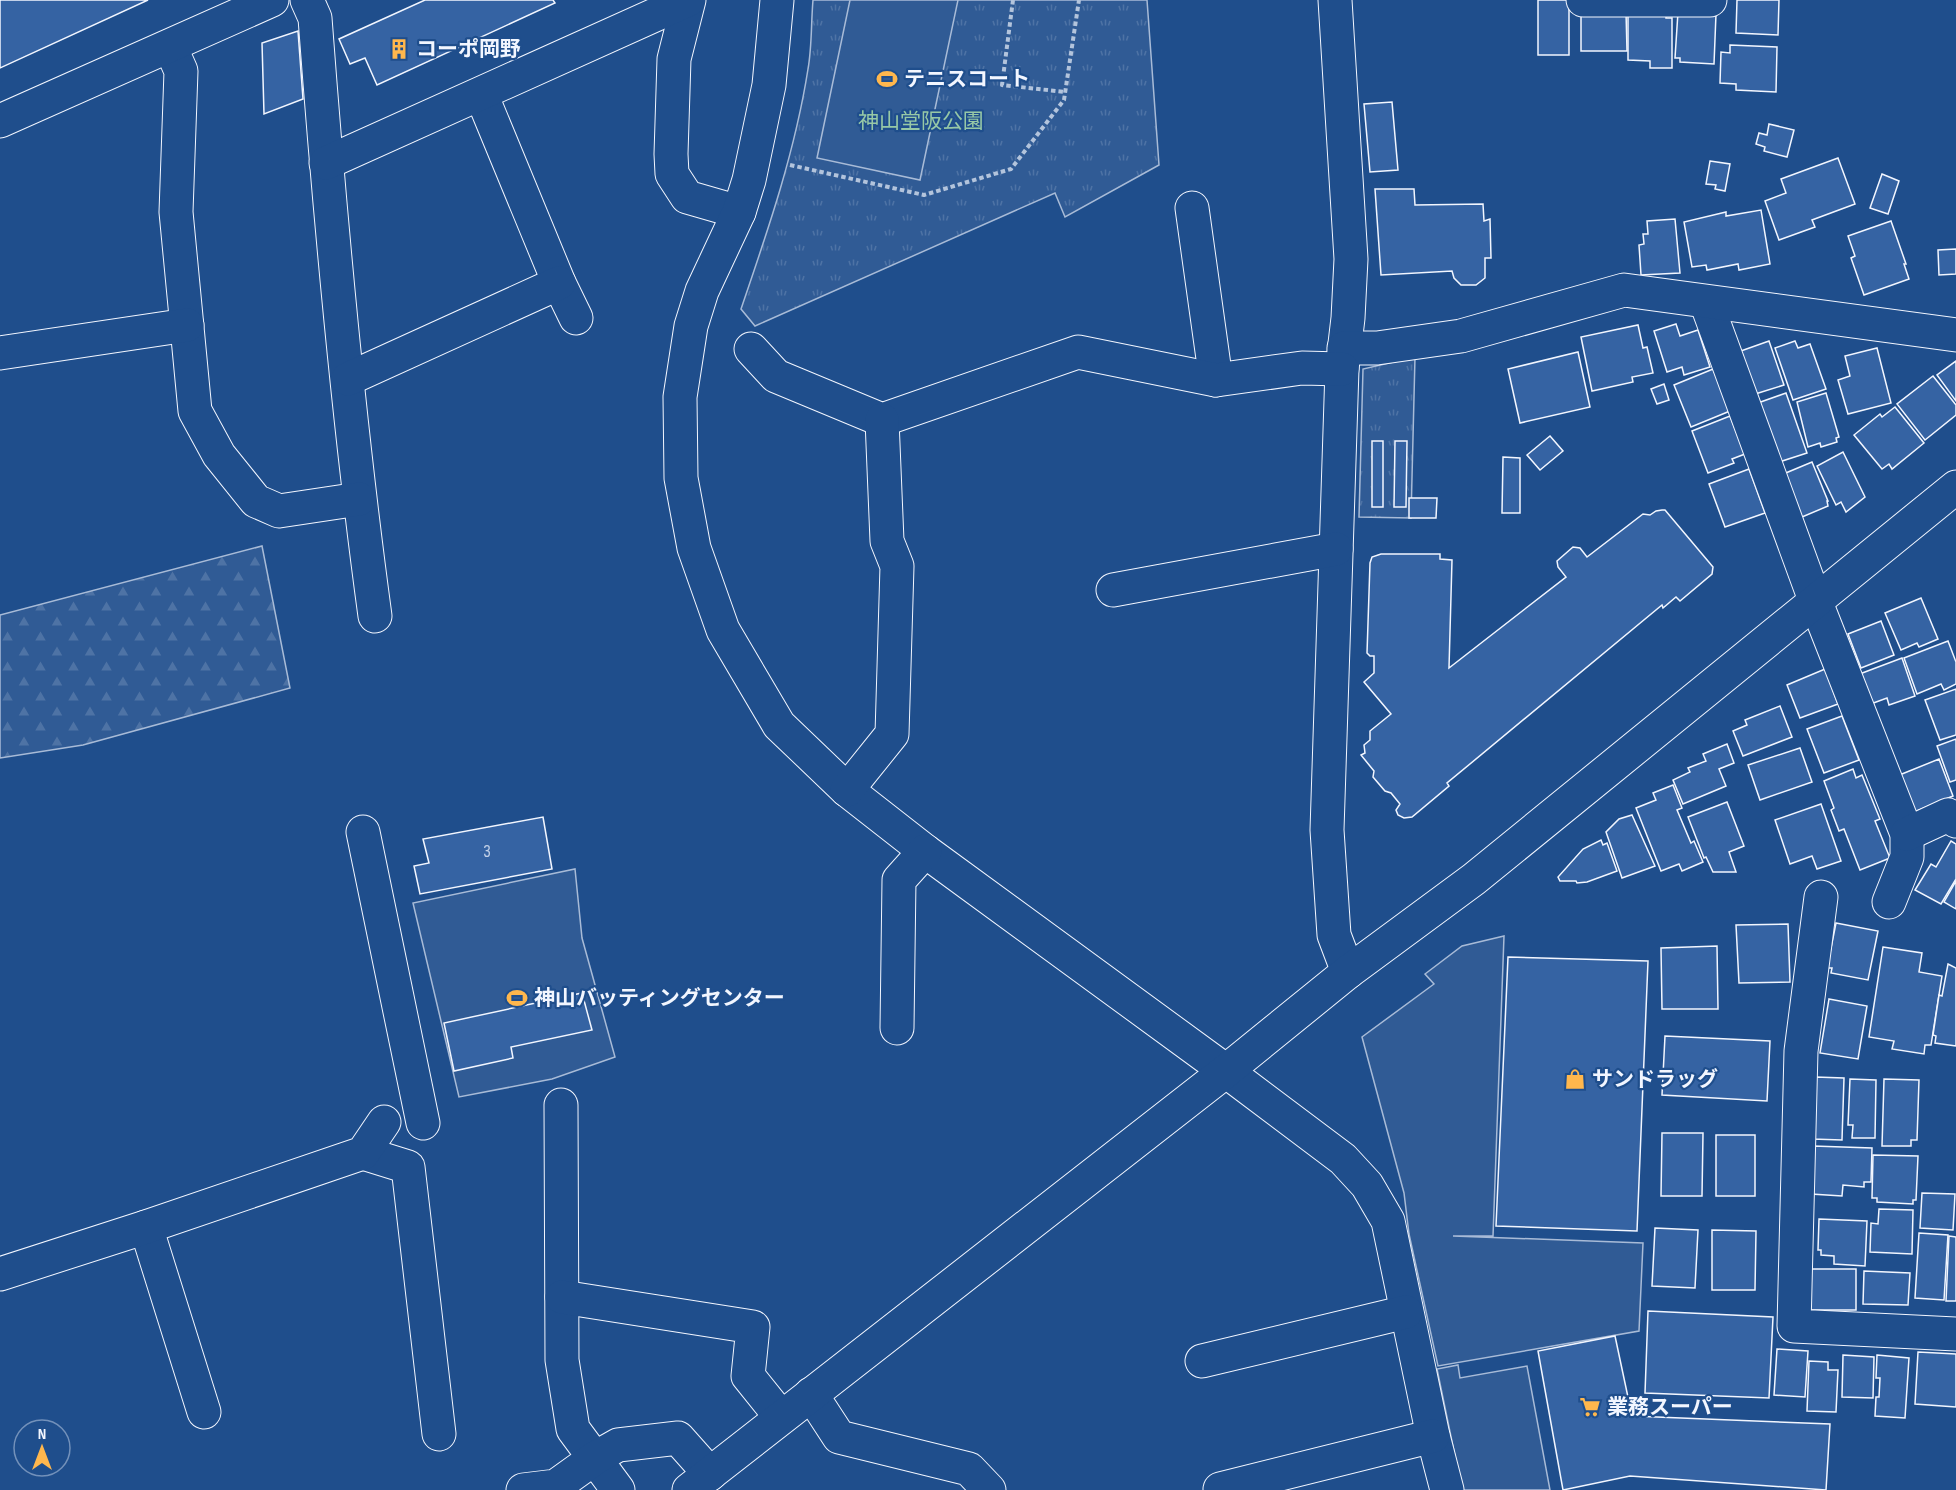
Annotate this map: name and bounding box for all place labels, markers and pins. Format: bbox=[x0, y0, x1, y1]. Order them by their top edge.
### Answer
building icon: コーポ岡野 bbox=[387, 37, 411, 61]
place label: コーポ岡野 bbox=[416, 37, 521, 62]
sports icon: テニスコート bbox=[875, 67, 899, 91]
place label: テニスコート bbox=[904, 67, 1030, 92]
sports icon: 神山バッティングセンター bbox=[505, 986, 529, 1010]
place label: 神山バッティングセンター bbox=[534, 986, 785, 1011]
shop icon: サンドラッグ bbox=[1563, 1067, 1587, 1091]
place label: サンドラッグ bbox=[1592, 1067, 1718, 1092]
supermarket icon: 業務スーパー bbox=[1578, 1395, 1602, 1419]
place label: 業務スーパー bbox=[1607, 1395, 1733, 1420]

